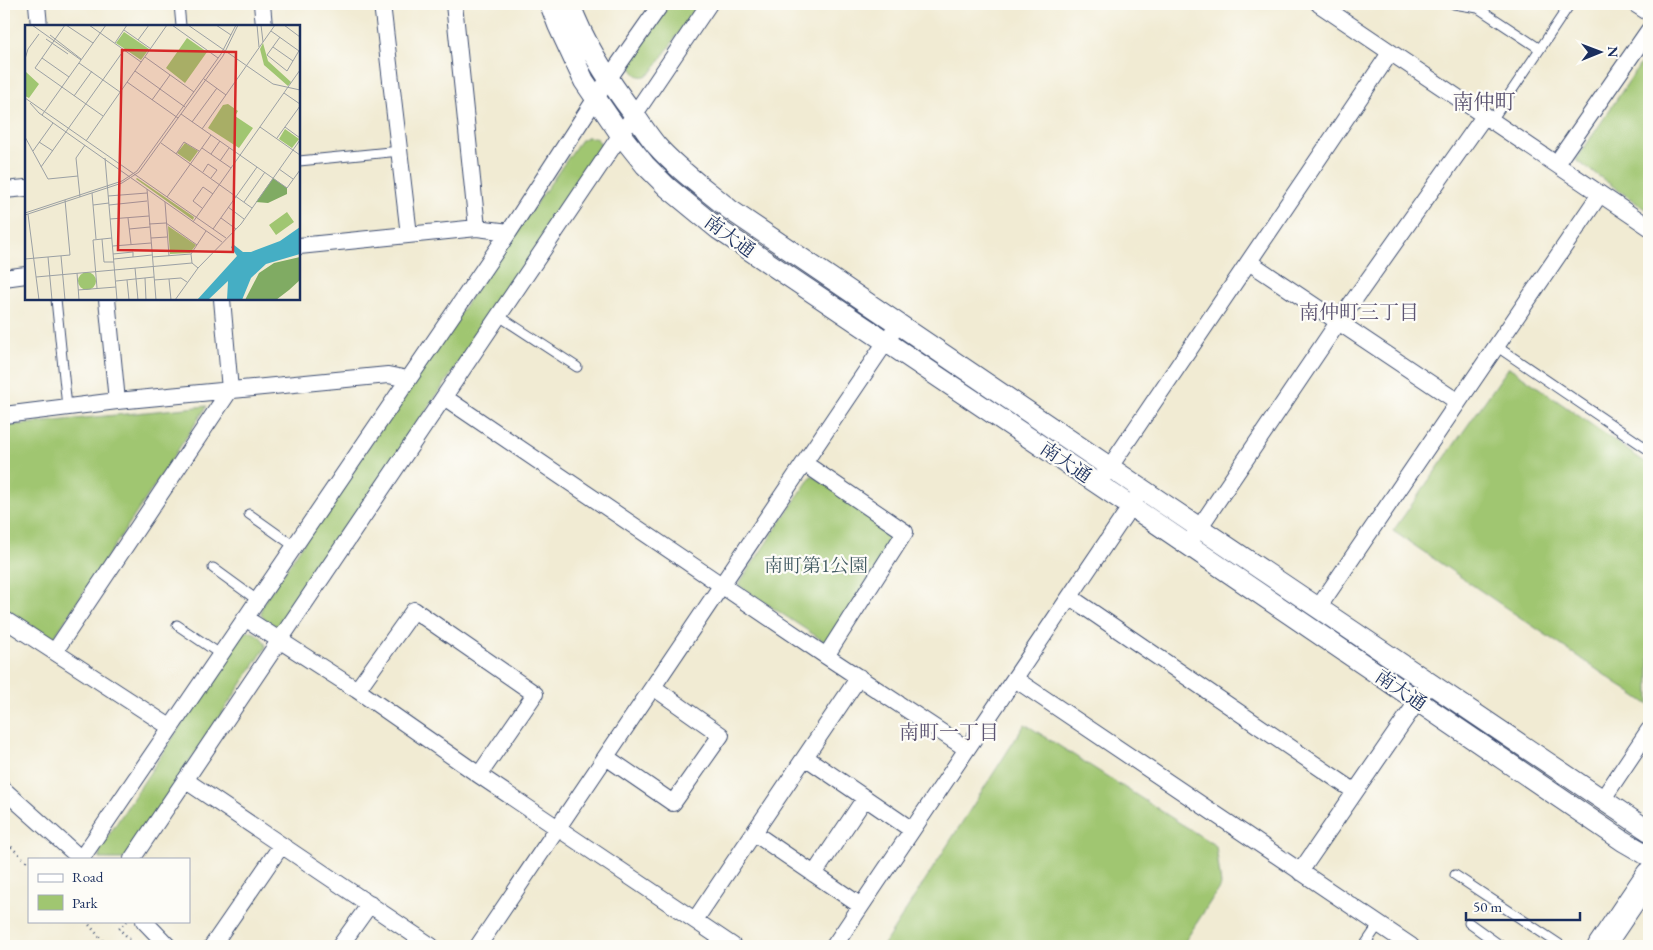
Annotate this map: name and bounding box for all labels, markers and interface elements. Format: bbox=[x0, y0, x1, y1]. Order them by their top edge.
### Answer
inset map bbox=[25, 25, 300, 300]
north arrow bbox=[1576, 28, 1626, 78]
text: N bbox=[1604, 46, 1622, 58]
district label: 南仲町 bbox=[1453, 88, 1516, 115]
street label: 南大通 bbox=[700, 209, 760, 263]
district label: 南仲町三丁目 bbox=[1299, 299, 1419, 325]
street label: 南大通 bbox=[1035, 436, 1097, 488]
park label: 南町第1公園 bbox=[764, 553, 868, 578]
street label: 南大通 bbox=[1370, 664, 1432, 716]
district label: 南町一丁目 bbox=[899, 719, 999, 745]
legend bbox=[28, 858, 190, 922]
text: Road bbox=[72, 867, 104, 886]
scale bar bbox=[1466, 890, 1579, 922]
text: Park bbox=[72, 893, 99, 912]
text: 50 m bbox=[1473, 897, 1502, 916]

